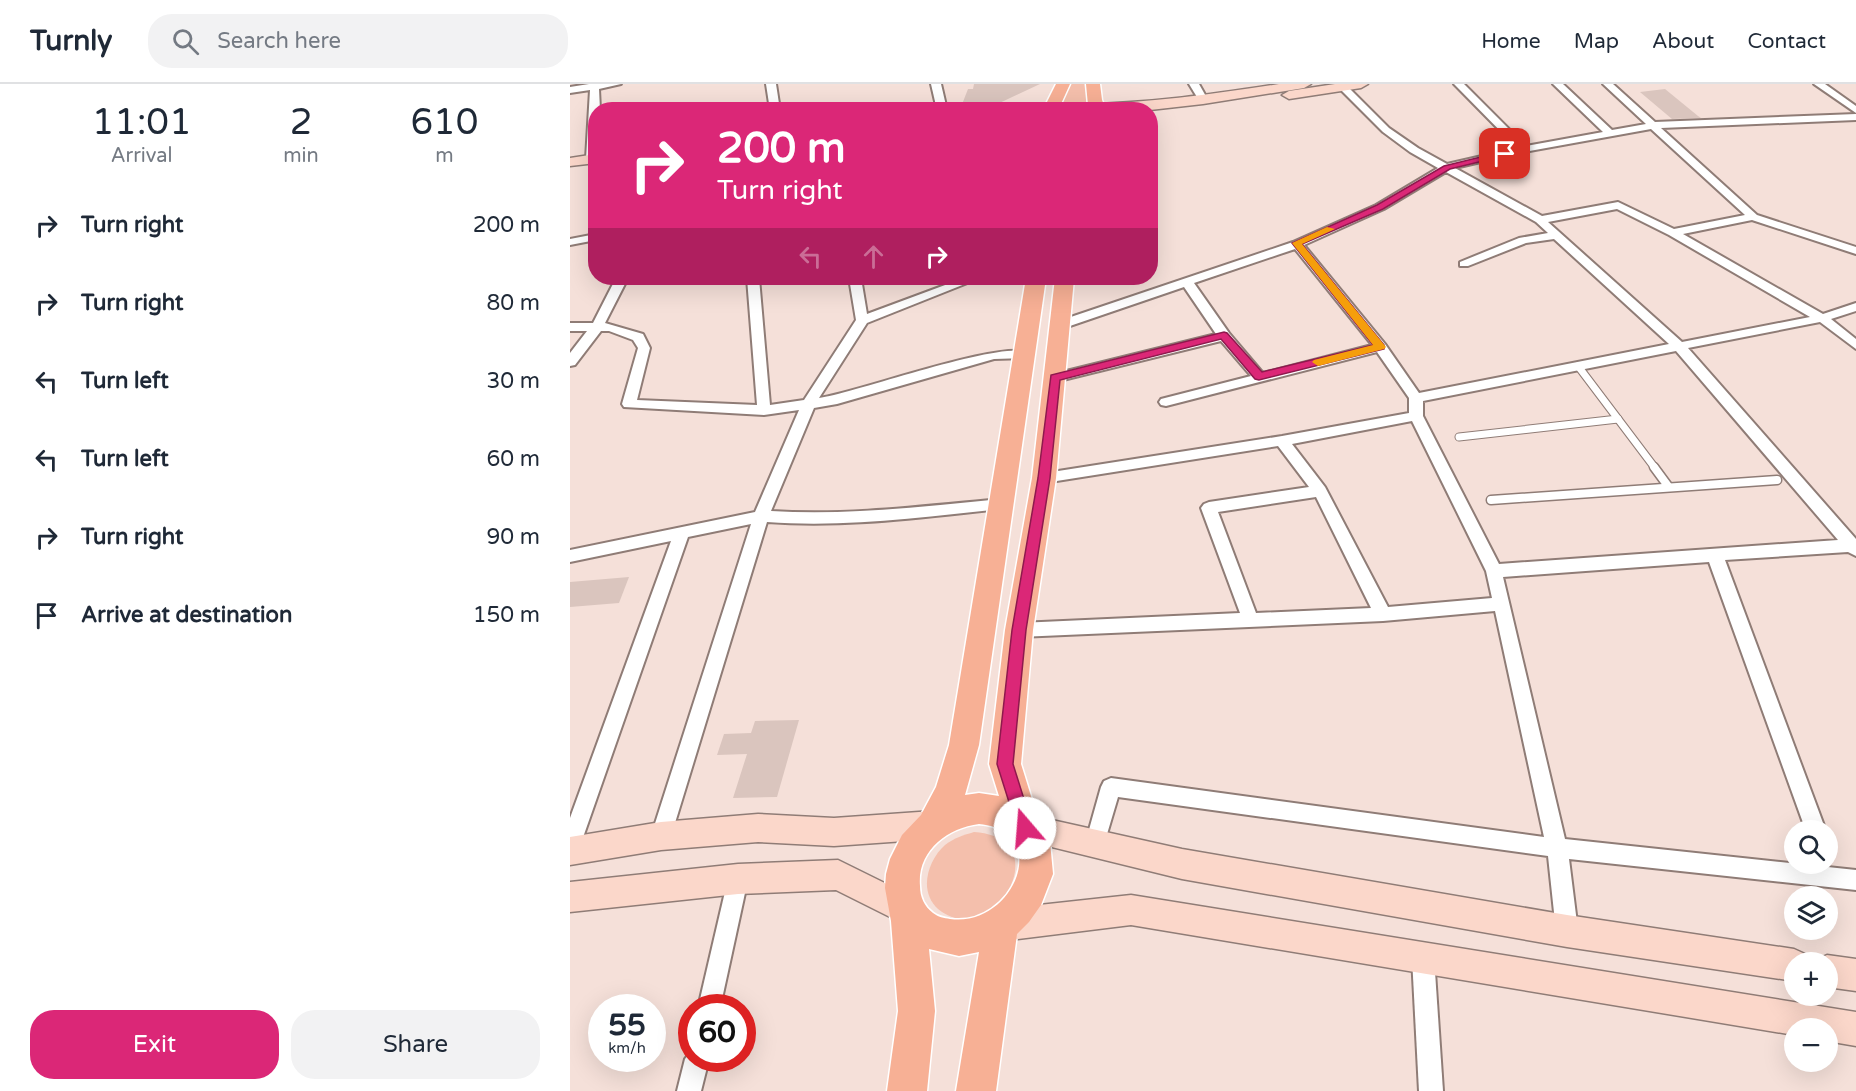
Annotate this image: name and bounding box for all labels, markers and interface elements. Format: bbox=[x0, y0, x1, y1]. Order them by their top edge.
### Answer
search box bbox=[148, 14, 568, 68]
text: Turnly bbox=[30, 24, 112, 58]
icon: search bbox=[169, 25, 202, 58]
text: Search here bbox=[217, 28, 341, 54]
text: Home bbox=[1481, 29, 1541, 54]
text: Map bbox=[1574, 29, 1619, 54]
text: About bbox=[1652, 29, 1714, 54]
text: Contact bbox=[1747, 29, 1826, 54]
text: 11:01 bbox=[92, 101, 192, 144]
text: 2 bbox=[290, 101, 312, 144]
text: 610 bbox=[410, 101, 478, 144]
text: 200 m bbox=[717, 123, 846, 174]
icon: right bbox=[618, 126, 696, 204]
pin bbox=[1479, 128, 1530, 179]
icon: arrive bbox=[1488, 137, 1521, 170]
text: Arrival bbox=[111, 144, 173, 168]
text: min bbox=[283, 144, 319, 168]
text: m bbox=[435, 144, 454, 168]
text: Turn right bbox=[717, 174, 843, 207]
icon: right bbox=[30, 209, 63, 242]
text: Turn right bbox=[81, 212, 183, 238]
text: 200 m bbox=[473, 212, 540, 238]
icon: left bbox=[794, 240, 827, 273]
icon: ahead bbox=[857, 240, 890, 273]
icon: right bbox=[920, 240, 953, 273]
icon: right bbox=[30, 287, 63, 320]
text: Turn right bbox=[81, 290, 183, 316]
text: 80 m bbox=[486, 290, 540, 316]
icon: left bbox=[30, 365, 63, 398]
text: Turn left bbox=[81, 368, 169, 394]
text: 30 m bbox=[486, 368, 540, 394]
icon: left bbox=[30, 443, 63, 476]
text: Turn left bbox=[81, 446, 169, 472]
text: 60 m bbox=[486, 446, 540, 472]
icon: right bbox=[30, 521, 63, 554]
text: Turn right bbox=[81, 524, 183, 550]
text: 90 m bbox=[486, 524, 540, 550]
icon: arrive bbox=[30, 599, 63, 632]
text: Arrive at destination bbox=[81, 602, 292, 628]
text: 150 m bbox=[473, 602, 540, 628]
position arrow bbox=[993, 796, 1057, 860]
map controls bbox=[1784, 820, 1838, 1072]
button: search bbox=[1784, 820, 1838, 874]
button: layers bbox=[1784, 886, 1838, 940]
button: + bbox=[1784, 952, 1838, 1006]
speed limit sign: 60 bbox=[678, 994, 756, 1072]
text: 55 bbox=[608, 1007, 646, 1044]
button: Exit bbox=[30, 1010, 279, 1079]
button: Share bbox=[291, 1010, 540, 1079]
button: − bbox=[1784, 1018, 1838, 1072]
text: km/h bbox=[608, 1039, 646, 1057]

